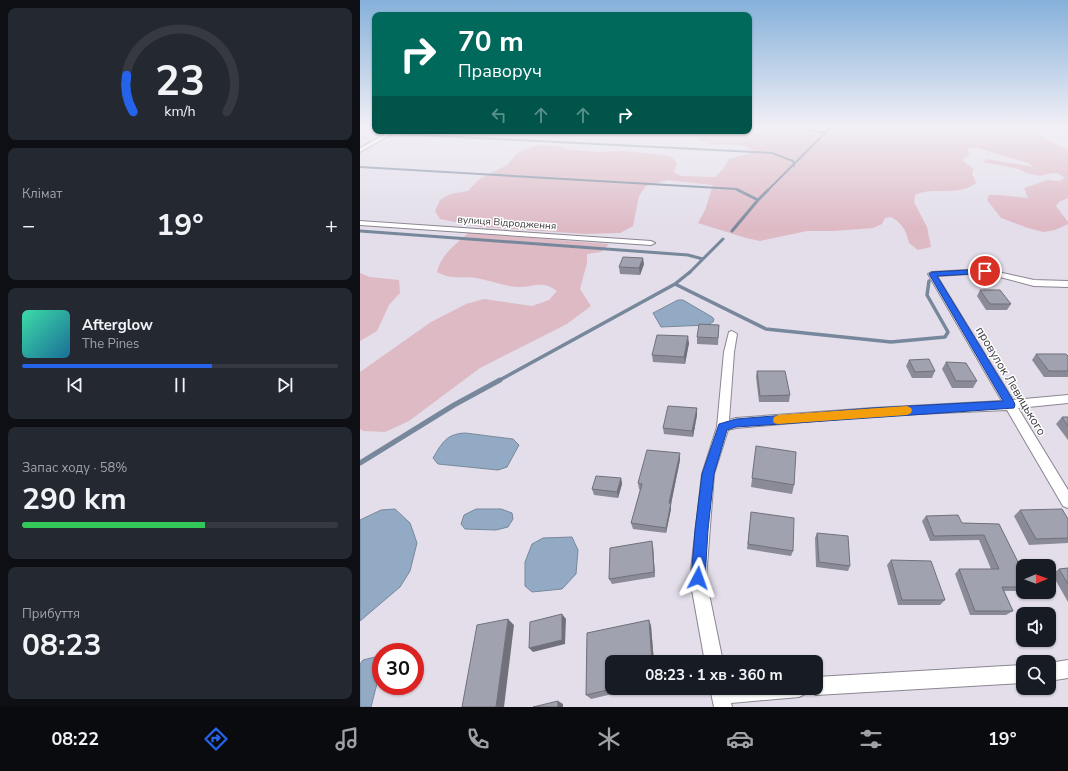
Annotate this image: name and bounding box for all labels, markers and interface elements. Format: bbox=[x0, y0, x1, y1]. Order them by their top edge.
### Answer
text: 70 m bbox=[458, 23, 524, 61]
icon: right bbox=[392, 28, 444, 80]
text: 23 bbox=[155, 53, 205, 110]
text: Праворуч bbox=[458, 59, 542, 83]
text: km/h bbox=[164, 101, 196, 120]
icon: left bbox=[488, 104, 510, 126]
icon: ahead bbox=[530, 104, 552, 126]
icon: ahead bbox=[572, 104, 594, 126]
icon: right bbox=[614, 104, 636, 126]
text: Клімат bbox=[22, 185, 62, 203]
text: 19° bbox=[156, 205, 204, 246]
text: − bbox=[22, 211, 35, 241]
text: + bbox=[325, 211, 338, 241]
street label: вулиця Відродження bbox=[457, 213, 557, 233]
pin bbox=[968, 254, 1002, 288]
icon: arrive bbox=[974, 260, 996, 282]
text: Afterglow bbox=[82, 315, 153, 335]
street label: провулок Левицького bbox=[972, 324, 1050, 439]
text: The Pines bbox=[82, 335, 139, 353]
icon: previous bbox=[64, 374, 86, 396]
icon: pause bbox=[169, 374, 191, 396]
icon: next bbox=[274, 374, 296, 396]
text: Запас ходу · 58% bbox=[22, 459, 127, 477]
text: 290 km bbox=[22, 479, 127, 520]
position arrow bbox=[677, 557, 719, 599]
north arrow bbox=[1016, 559, 1056, 599]
map controls bbox=[1016, 559, 1056, 695]
text: Прибуття bbox=[22, 605, 80, 623]
button: sound bbox=[1016, 607, 1056, 647]
text: 08:23 bbox=[22, 625, 101, 666]
speed limit sign: 30 bbox=[372, 643, 424, 695]
button: search bbox=[1016, 655, 1056, 695]
text: 08:23 · 1 хв · 360 m bbox=[645, 665, 783, 685]
icon: directions bbox=[202, 725, 230, 753]
icon: music bbox=[333, 725, 361, 753]
icon: phone bbox=[464, 725, 492, 753]
icon: climate bbox=[595, 725, 623, 753]
icon: car bbox=[726, 725, 754, 753]
icon: filters bbox=[857, 725, 885, 753]
text: 08:22 bbox=[51, 727, 99, 751]
text: 19° bbox=[988, 727, 1016, 751]

